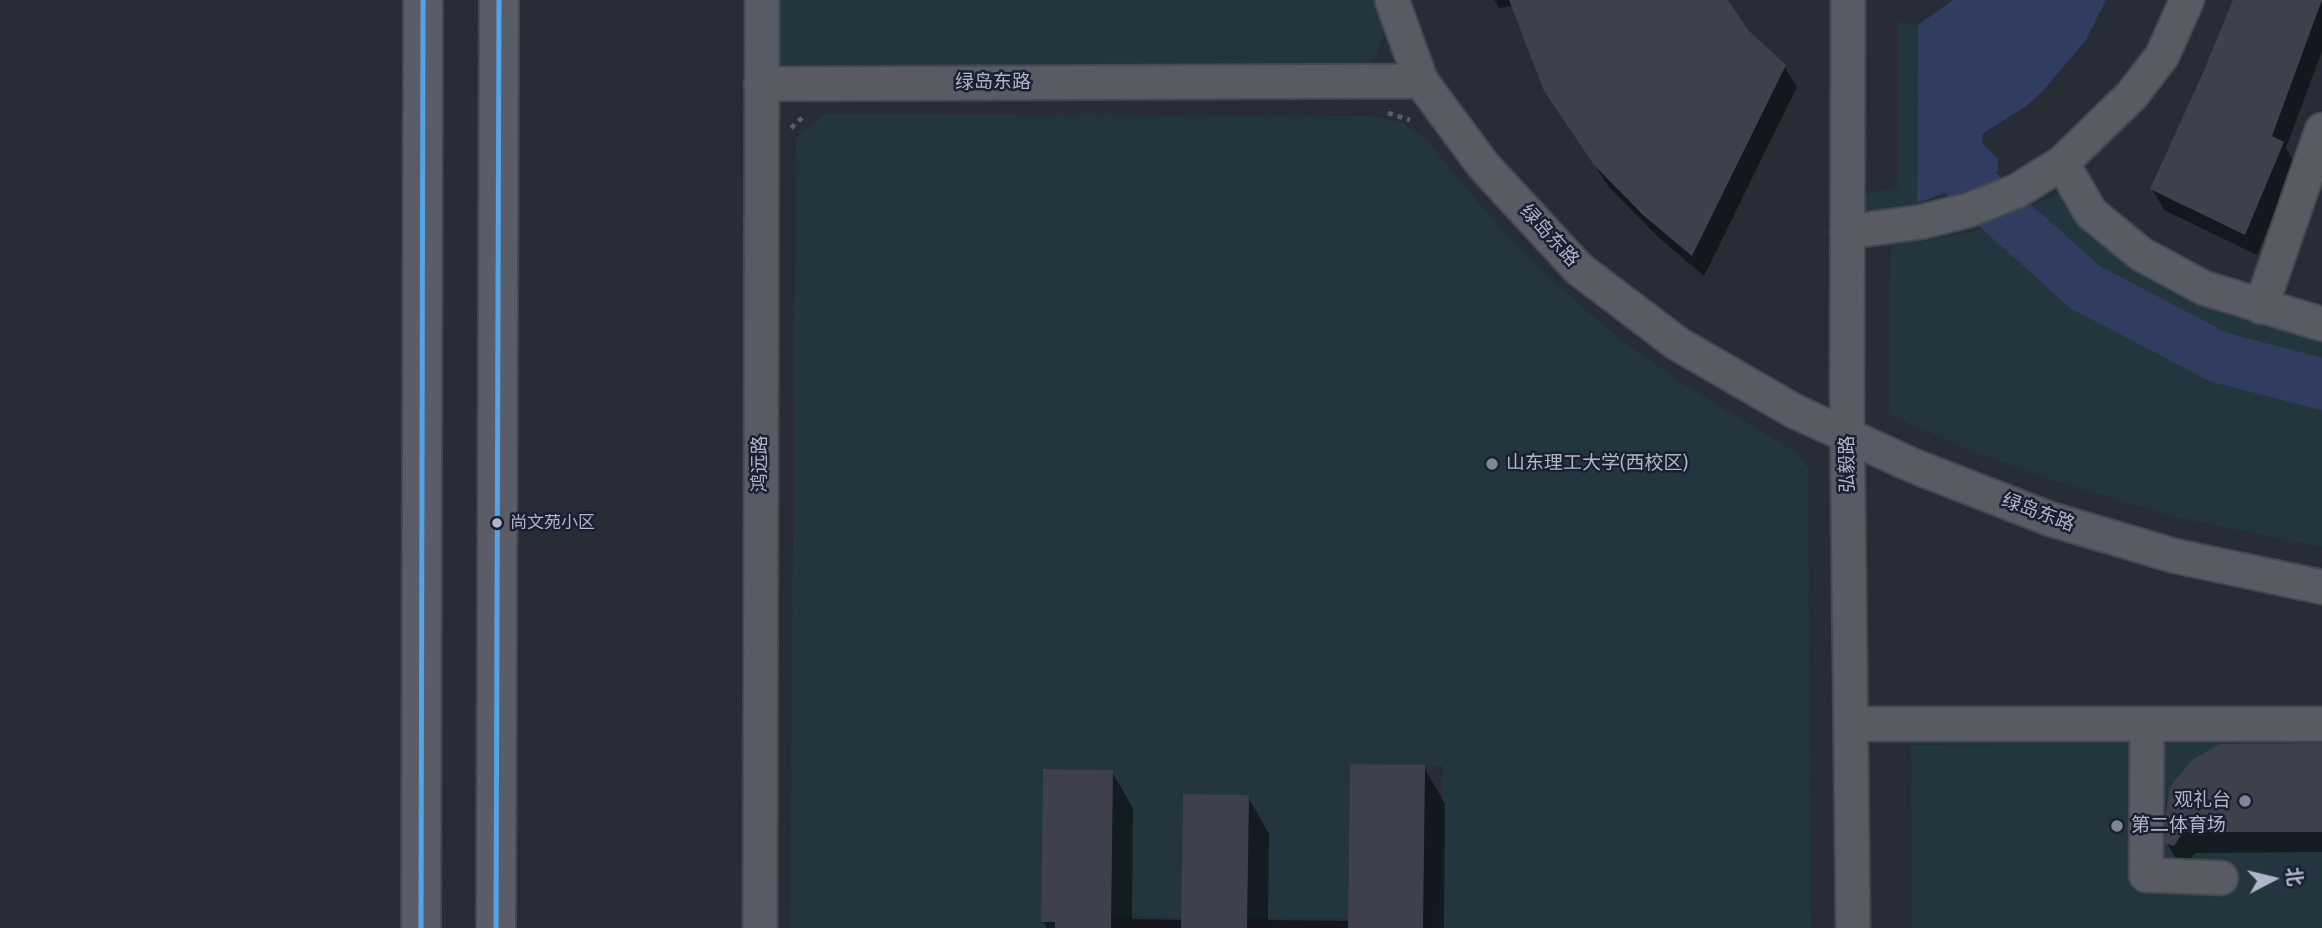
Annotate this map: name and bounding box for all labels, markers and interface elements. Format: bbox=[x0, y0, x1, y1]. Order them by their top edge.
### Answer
street label: 绿岛东路 bbox=[955, 72, 1031, 94]
street label: 绿岛东路 bbox=[1515, 200, 1583, 272]
street label: 弘毅路 bbox=[1836, 435, 1860, 493]
street label: 鸿远路 bbox=[750, 436, 772, 492]
place label: 山东理工大学(西校区) bbox=[1506, 453, 1688, 475]
marker: 山东理工大学(西校区) bbox=[1484, 456, 1500, 472]
street label: 绿岛东路 bbox=[1998, 489, 2078, 537]
place label: 尚文苑小区 bbox=[510, 513, 595, 533]
marker: 尚文苑小区 bbox=[490, 516, 504, 530]
place label: 观礼台 bbox=[2174, 790, 2231, 812]
marker: 观礼台 bbox=[2237, 793, 2253, 809]
place label: 第二体育场 bbox=[2131, 815, 2226, 837]
marker: 第二体育场 bbox=[2109, 818, 2125, 834]
north arrow bbox=[2238, 844, 2308, 914]
text: 北 bbox=[2282, 866, 2307, 887]

